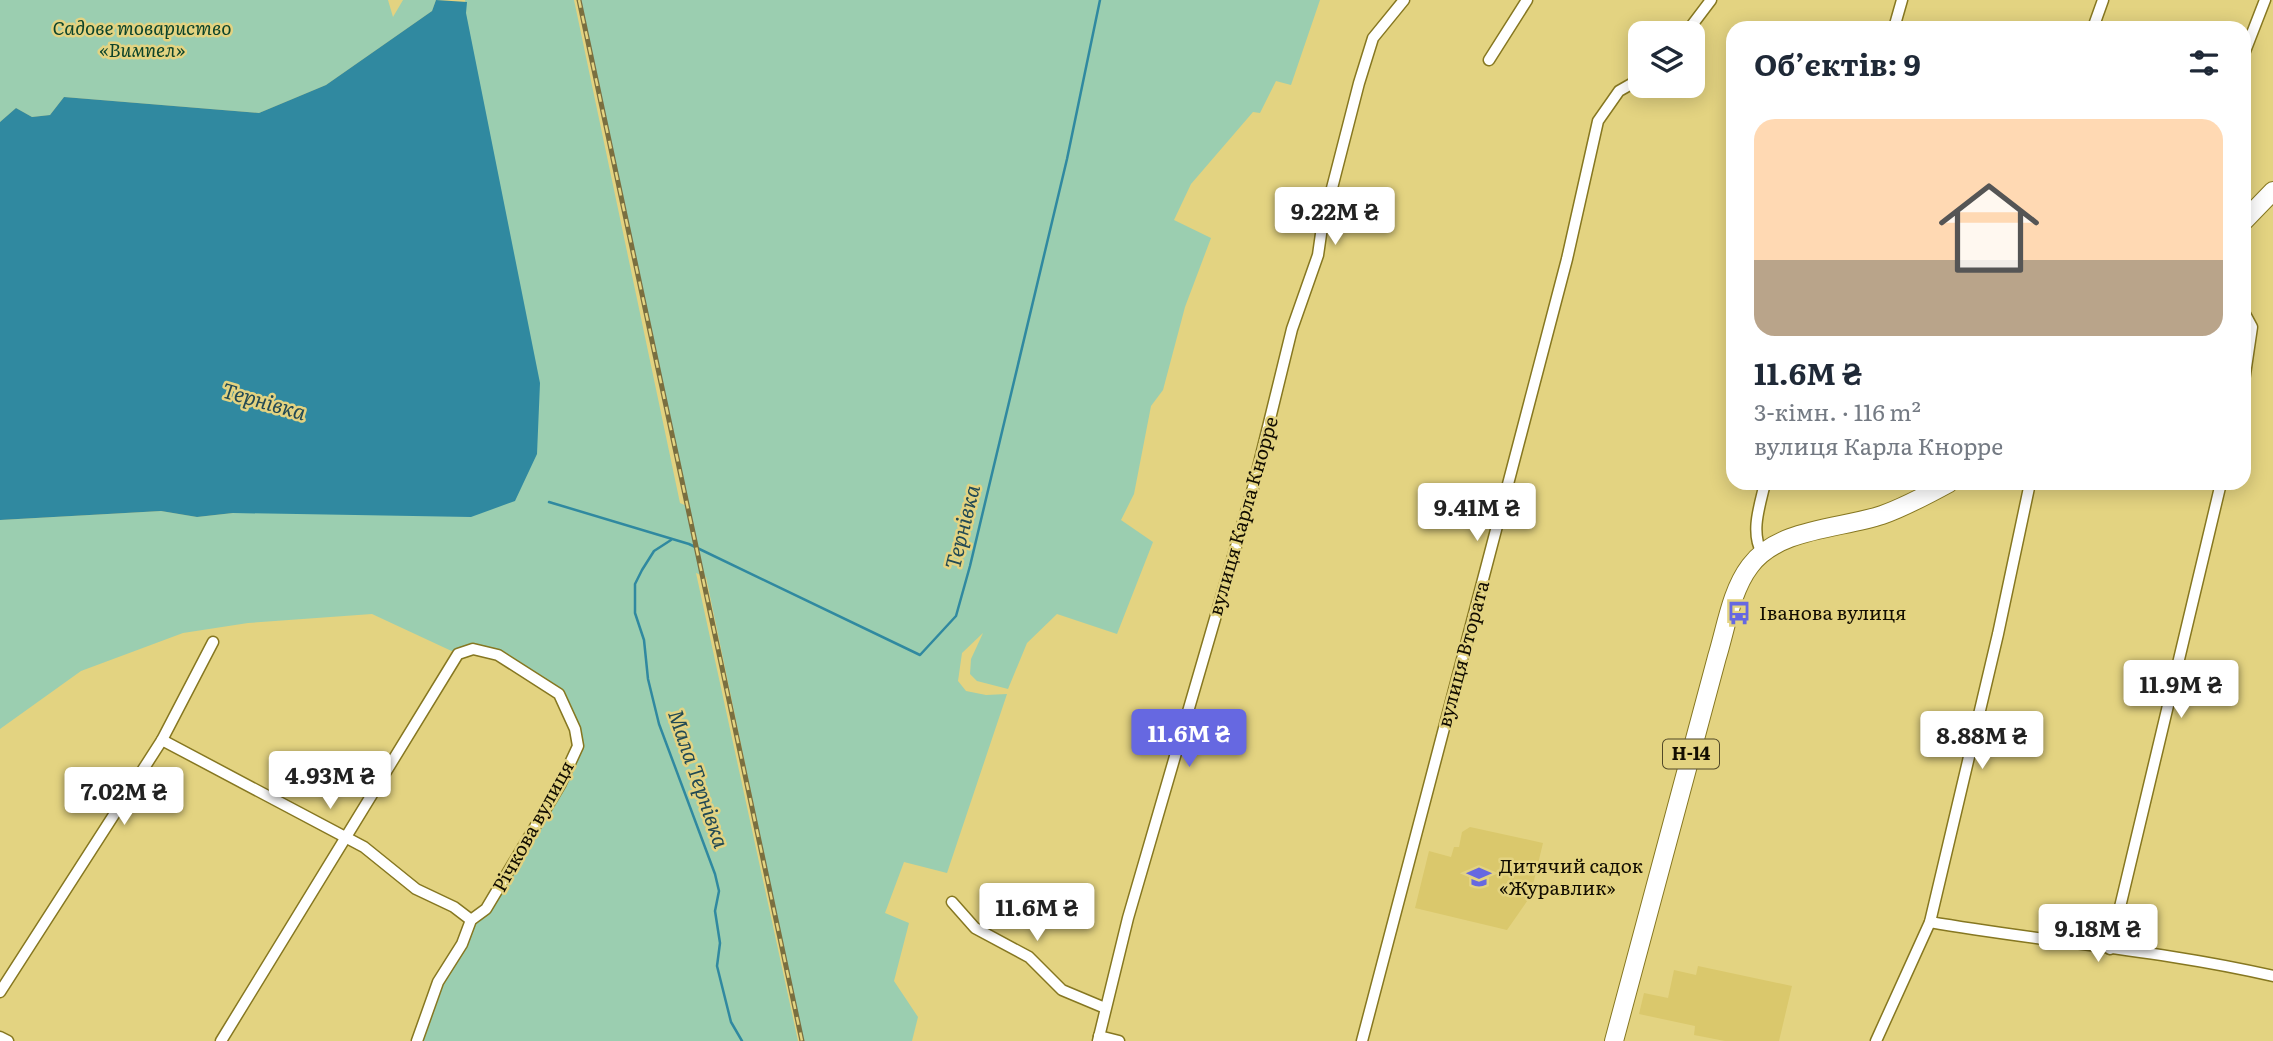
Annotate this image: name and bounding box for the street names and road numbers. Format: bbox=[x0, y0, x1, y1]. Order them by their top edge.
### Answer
street label: вулиця Карла Кнорре bbox=[1200, 413, 1284, 619]
street label: вулиця Втората bbox=[1429, 576, 1495, 730]
road number: Н-14 bbox=[1663, 740, 1719, 768]
street label: Річкова вулиця bbox=[484, 755, 580, 896]

